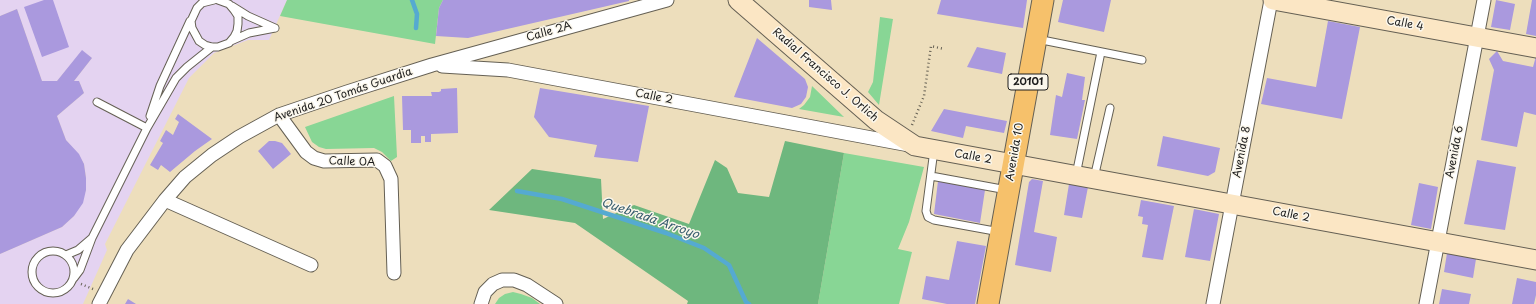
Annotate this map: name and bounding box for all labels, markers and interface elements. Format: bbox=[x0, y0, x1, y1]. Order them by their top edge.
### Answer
street label: Calle 4 bbox=[1385, 14, 1425, 34]
street label: Calle 2A bbox=[525, 19, 573, 45]
street label: Radial Francisco J. Orlich bbox=[769, 25, 881, 125]
street label: Avenida 20 Tomás Guardia bbox=[272, 65, 414, 125]
road number: 20101 bbox=[1008, 74, 1048, 90]
street label: Calle 2 bbox=[634, 87, 674, 107]
street label: Avenida 10 bbox=[1003, 122, 1027, 182]
street label: Avenida 8 bbox=[1231, 125, 1253, 179]
street label: Avenida 6 bbox=[1443, 125, 1467, 179]
street label: Calle 2 bbox=[953, 147, 993, 167]
street label: Calle 0A bbox=[328, 155, 376, 169]
water label: Quebrada Arroyo bbox=[599, 196, 701, 242]
street label: Calle 2 bbox=[1271, 205, 1311, 225]

